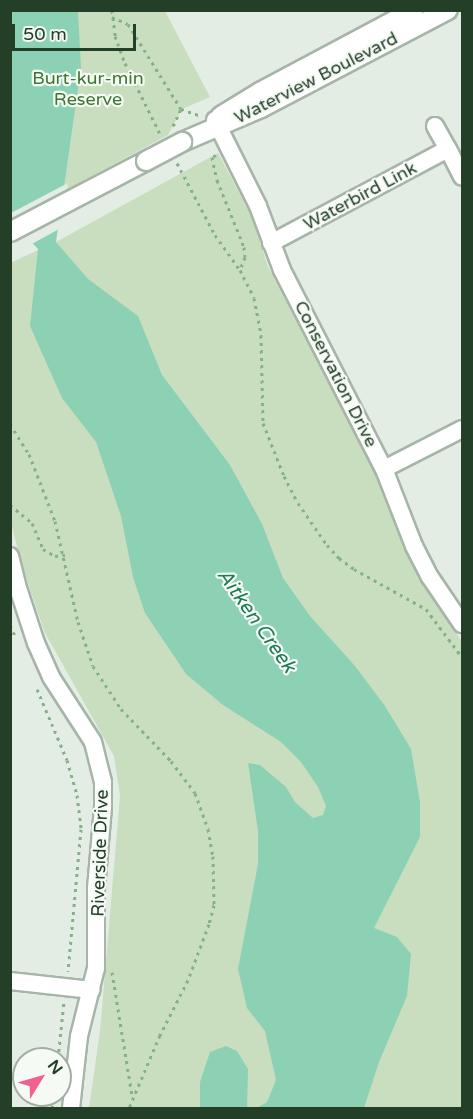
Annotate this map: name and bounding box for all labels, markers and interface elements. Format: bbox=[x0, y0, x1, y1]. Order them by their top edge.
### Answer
scale bar bbox=[15, 12, 140, 50]
text: 50 m bbox=[23, 23, 67, 45]
street label: Waterview Boulevard bbox=[231, 27, 401, 129]
park label: Burt-kur-min Reserve bbox=[32, 68, 144, 110]
street label: Waterbird Link bbox=[300, 157, 420, 235]
street label: Conservation Drive bbox=[290, 297, 382, 451]
water label: Aitken Creek bbox=[211, 564, 301, 678]
street label: Riverside Drive bbox=[87, 789, 113, 917]
north arrow bbox=[12, 1047, 72, 1107]
text: N bbox=[43, 1056, 67, 1079]

